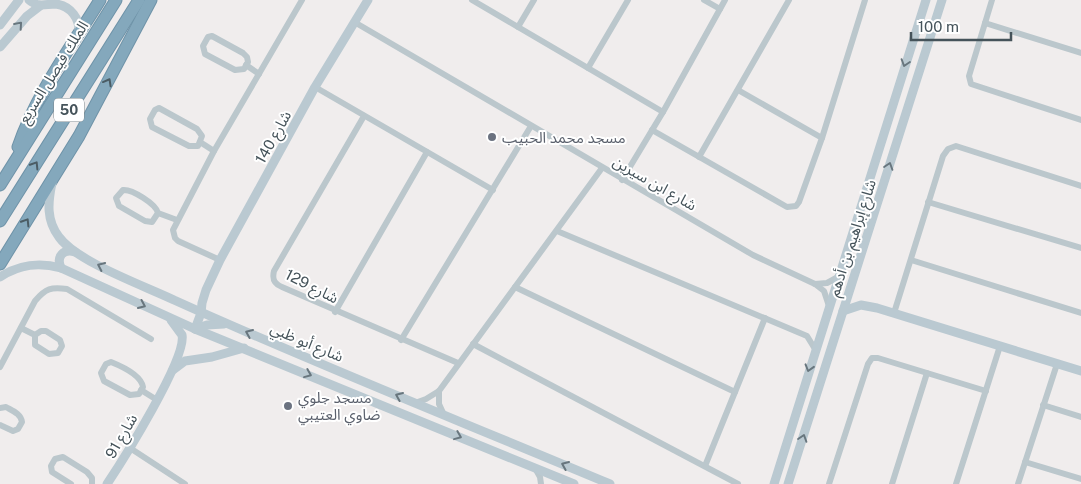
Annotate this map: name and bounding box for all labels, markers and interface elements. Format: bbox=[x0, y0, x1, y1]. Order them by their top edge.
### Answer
scale bar bbox=[911, 10, 1011, 42]
street label: الملك فيصل السريع bbox=[15, 18, 95, 128]
text: 100 m bbox=[918, 18, 959, 35]
one-way arrow bbox=[13, 21, 22, 30]
one-way arrow bbox=[901, 58, 911, 67]
one-way arrow bbox=[102, 79, 112, 88]
road number: 50 bbox=[54, 98, 84, 122]
street label: شارع 140 bbox=[252, 107, 298, 168]
place label: مسجد محمد الحبيب bbox=[502, 129, 626, 146]
marker: مسجد محمد الحبيب bbox=[486, 131, 498, 143]
street label: شارع ابن سيرين bbox=[608, 152, 700, 217]
one-way arrow bbox=[28, 161, 38, 170]
one-way arrow bbox=[883, 162, 893, 171]
street label: شارع إبراهيم بن أدهم bbox=[825, 177, 883, 300]
one-way arrow bbox=[19, 219, 29, 228]
one-way arrow bbox=[97, 262, 106, 273]
street label: شارع 129 bbox=[281, 265, 342, 310]
one-way arrow bbox=[137, 298, 146, 309]
street label: شارع أبو ظبي bbox=[266, 319, 346, 369]
one-way arrow bbox=[245, 328, 254, 339]
one-way arrow bbox=[805, 364, 815, 372]
one-way arrow bbox=[303, 368, 312, 379]
place label: مسجد جلوي ضاوي العتيبي bbox=[298, 389, 380, 426]
one-way arrow bbox=[395, 392, 404, 402]
marker: مسجد جلوي ضاوي العتيبي bbox=[282, 400, 294, 412]
street label: شارع 91 bbox=[102, 411, 144, 463]
one-way arrow bbox=[454, 431, 462, 441]
one-way arrow bbox=[797, 434, 807, 442]
one-way arrow bbox=[561, 461, 570, 472]

